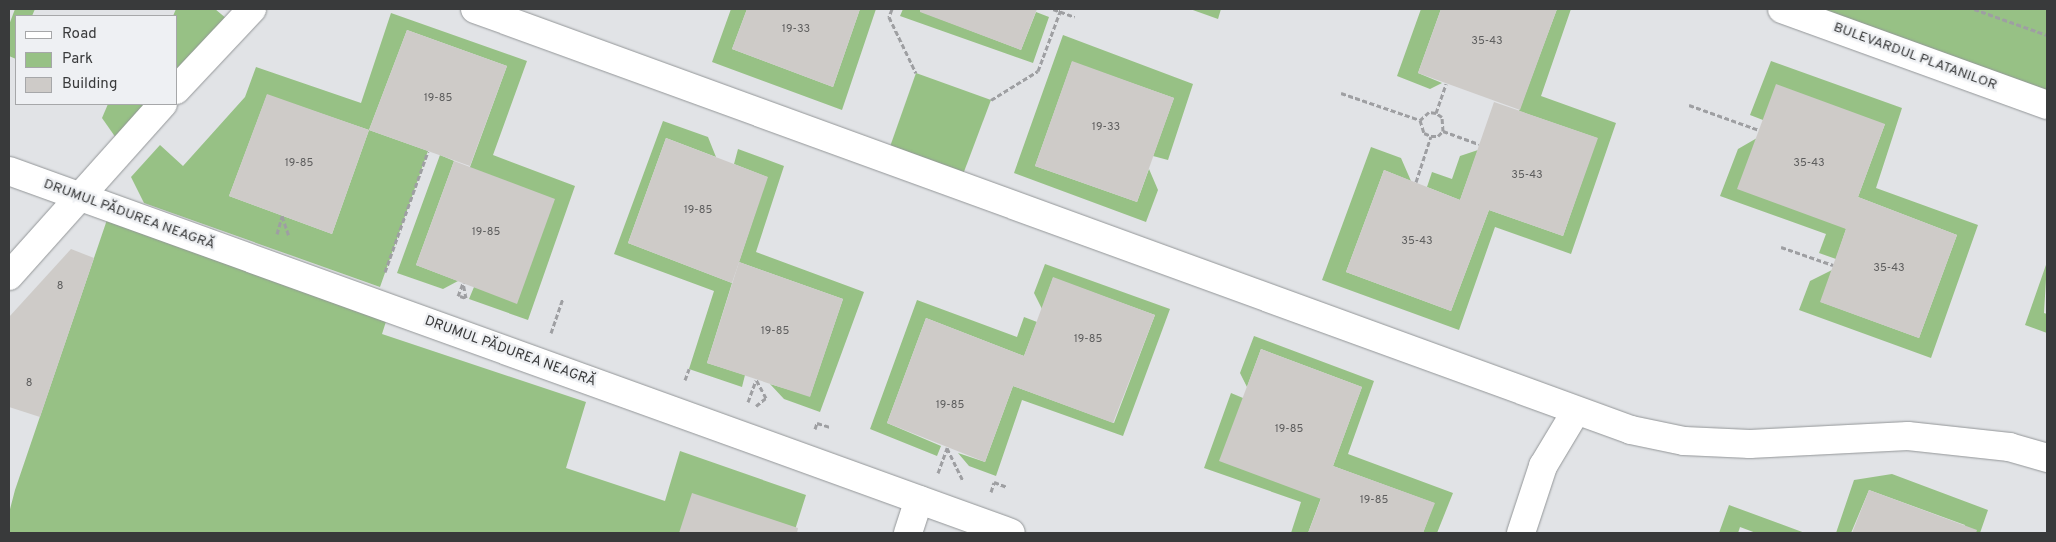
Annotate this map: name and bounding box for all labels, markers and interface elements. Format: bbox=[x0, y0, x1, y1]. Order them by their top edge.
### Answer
legend bbox=[15, 15, 178, 105]
street label: BULEVARDUL PLATANILOR bbox=[1831, 20, 1999, 94]
house number: 19-33 bbox=[782, 22, 810, 36]
text: Road bbox=[62, 25, 97, 44]
house number: 35-43 bbox=[1471, 34, 1503, 48]
text: Park bbox=[62, 50, 93, 69]
text: Building bbox=[62, 75, 117, 94]
house number: 19-85 bbox=[424, 91, 452, 105]
house number: 19-33 bbox=[1092, 120, 1120, 134]
house number: 19-85 bbox=[285, 156, 313, 170]
house number: 35-43 bbox=[1793, 156, 1825, 170]
house number: 35-43 bbox=[1511, 168, 1543, 182]
street label: DRUMUL PĂDUREA NEAGRĂ bbox=[41, 176, 217, 254]
house number: 19-85 bbox=[684, 203, 712, 217]
house number: 19-85 bbox=[472, 225, 500, 239]
house number: 35-43 bbox=[1401, 234, 1433, 248]
house number: 35-43 bbox=[1873, 261, 1905, 275]
house number: 8 bbox=[57, 279, 63, 293]
street label: DRUMUL PĂDUREA NEAGRĂ bbox=[422, 313, 598, 391]
house number: 19-85 bbox=[761, 324, 789, 338]
house number: 19-85 bbox=[1074, 332, 1102, 346]
house number: 8 bbox=[26, 376, 32, 390]
house number: 19-85 bbox=[936, 398, 964, 412]
house number: 19-85 bbox=[1275, 422, 1303, 436]
house number: 19-85 bbox=[1360, 493, 1388, 507]

